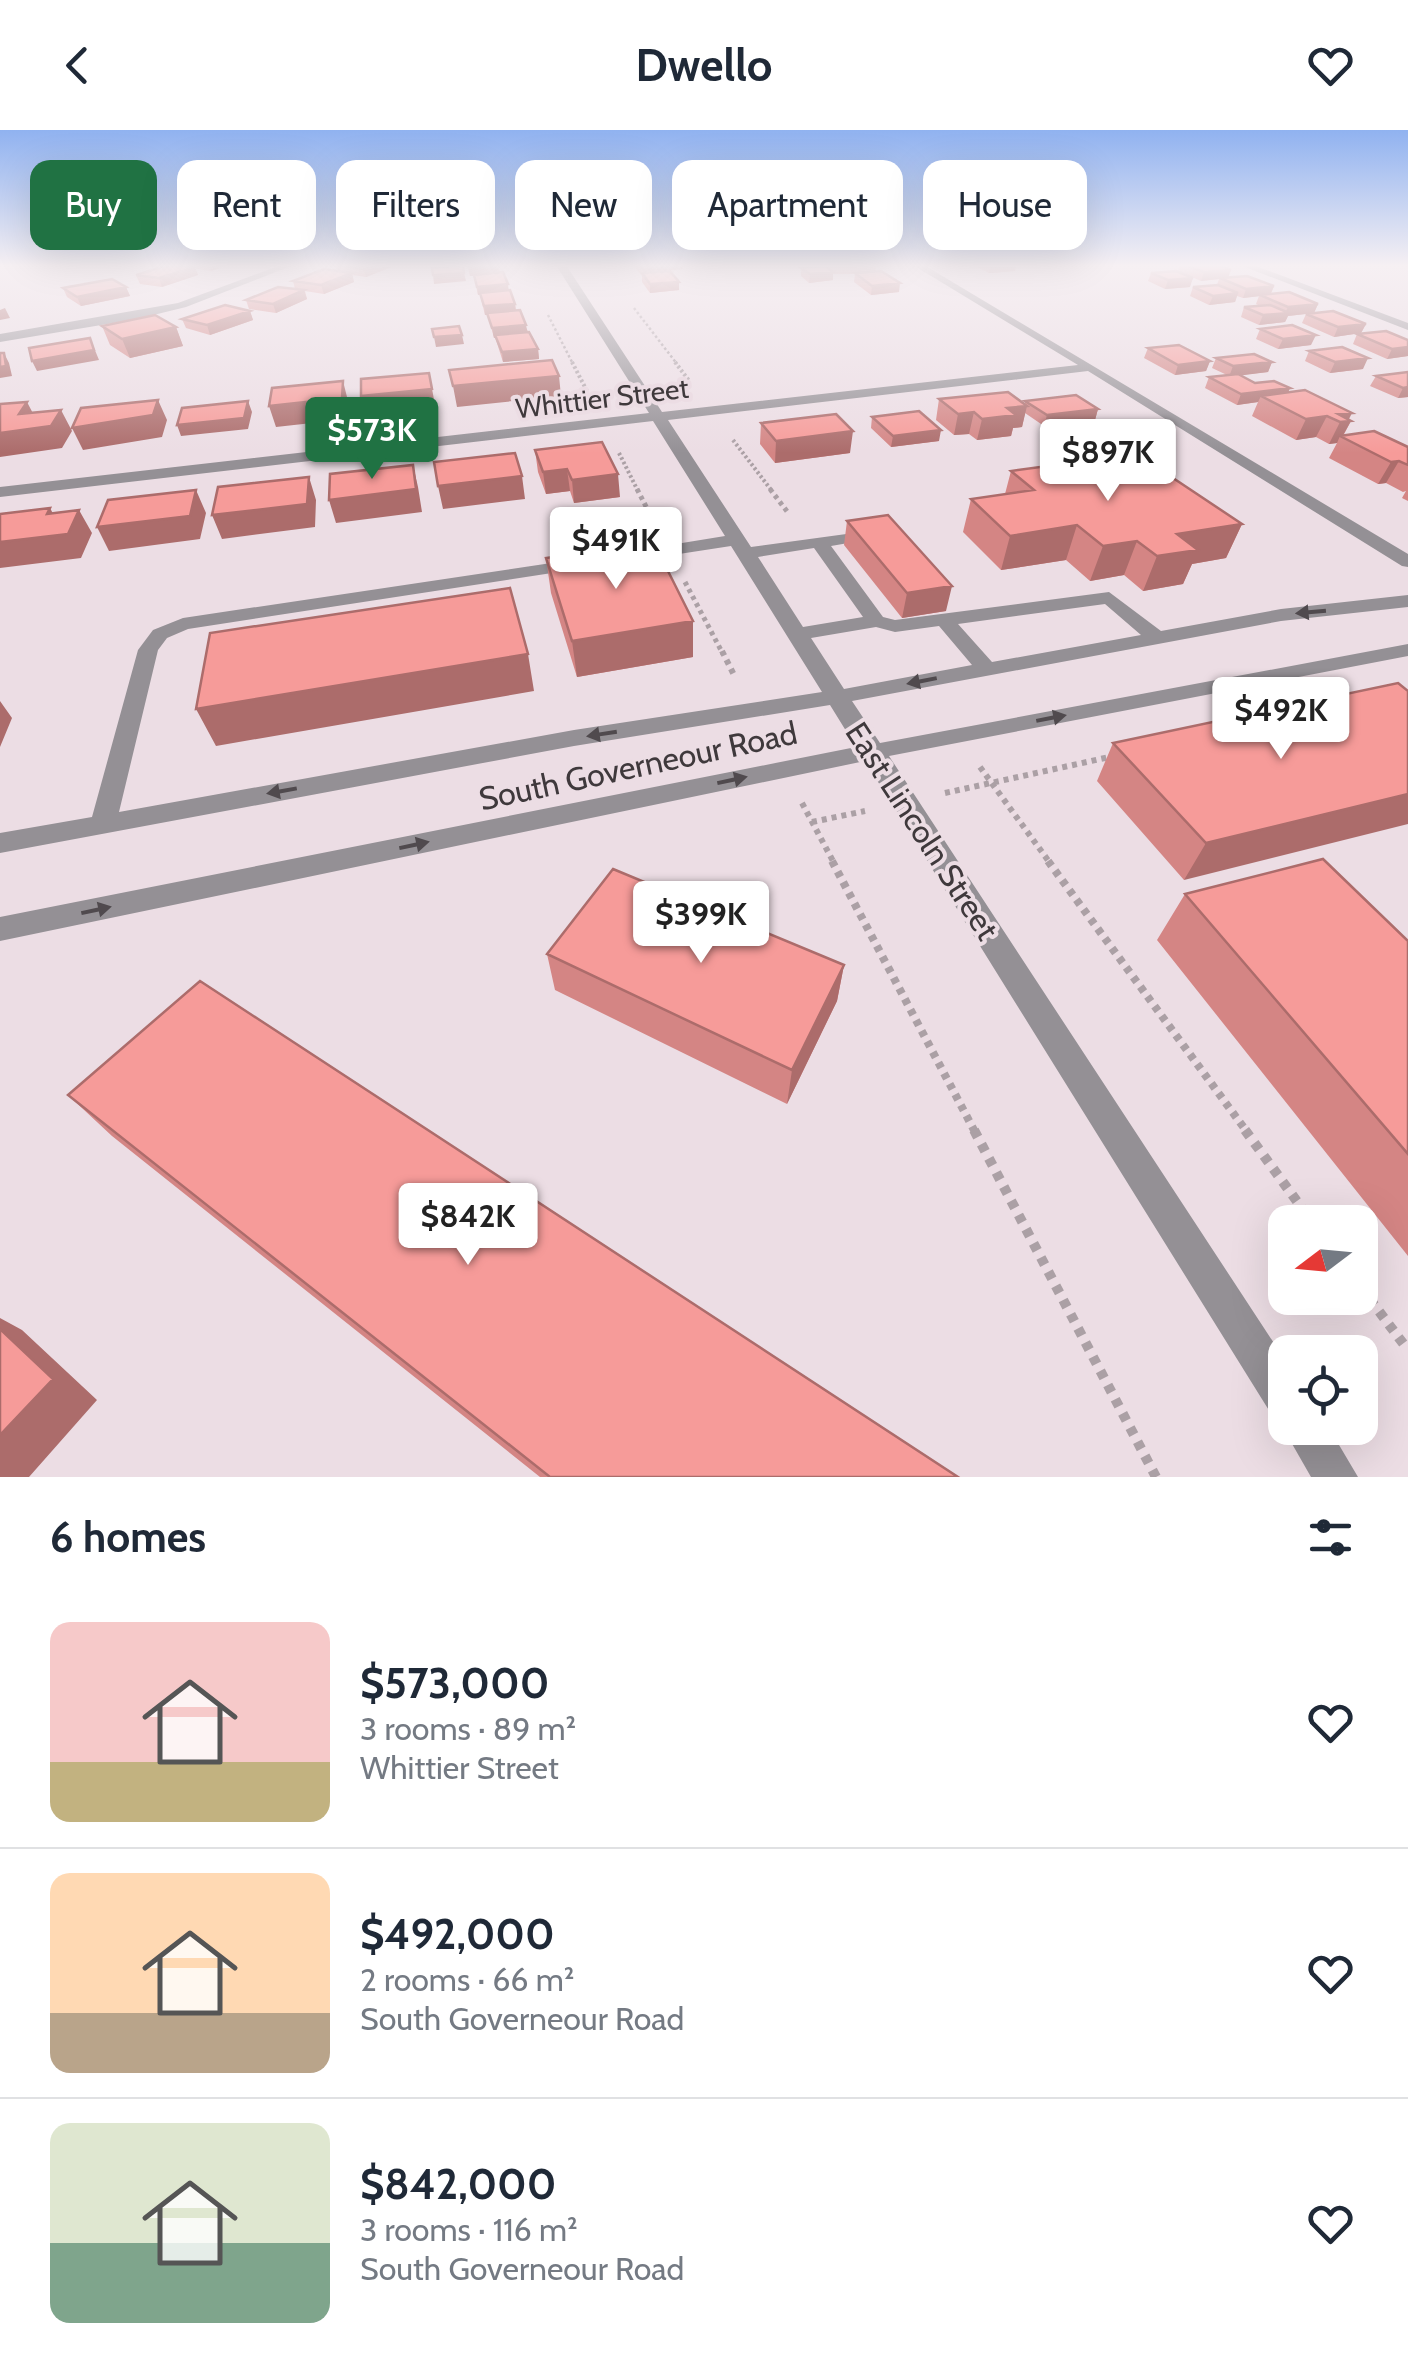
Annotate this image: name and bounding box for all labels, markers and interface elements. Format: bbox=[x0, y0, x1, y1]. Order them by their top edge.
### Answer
icon: back bbox=[50, 38, 105, 93]
text: Dwello bbox=[635, 38, 773, 92]
icon: heart bbox=[1303, 38, 1358, 93]
chip: Buy bbox=[30, 160, 157, 250]
chip: Rent bbox=[177, 160, 316, 250]
chip: Filters bbox=[336, 160, 495, 250]
chip: New bbox=[515, 160, 652, 250]
chip: Apartment bbox=[672, 160, 903, 250]
chip: House bbox=[923, 160, 1087, 250]
street label: Whittier Street bbox=[514, 371, 690, 425]
pin: $573K bbox=[302, 397, 442, 482]
text: $573K bbox=[327, 410, 417, 449]
pin: $897K bbox=[1038, 419, 1178, 504]
text: $897K bbox=[1062, 432, 1154, 471]
pin: $491K bbox=[546, 507, 686, 592]
text: $491K bbox=[572, 520, 660, 559]
one-way arrow bbox=[1295, 604, 1327, 620]
one-way arrow bbox=[906, 674, 938, 689]
pin: $492K bbox=[1211, 677, 1351, 762]
text: $492K bbox=[1234, 690, 1328, 729]
one-way arrow bbox=[1036, 709, 1067, 725]
street label: South Governeour Road bbox=[475, 713, 801, 818]
street label: East Lincoln Street bbox=[837, 715, 1007, 947]
one-way arrow bbox=[585, 726, 617, 742]
one-way arrow bbox=[717, 771, 748, 787]
one-way arrow bbox=[266, 784, 297, 800]
one-way arrow bbox=[399, 836, 430, 852]
pin: $399K bbox=[631, 881, 771, 966]
text: $399K bbox=[655, 894, 747, 933]
one-way arrow bbox=[80, 901, 111, 917]
pin: $842K bbox=[398, 1183, 538, 1268]
text: $842K bbox=[421, 1196, 515, 1235]
north arrow bbox=[1268, 1205, 1378, 1315]
map controls bbox=[1268, 1205, 1378, 1445]
button: locate bbox=[1268, 1335, 1378, 1445]
icon: filters bbox=[1303, 1510, 1358, 1565]
text: 6 homes bbox=[50, 1511, 206, 1563]
text: $573,000 bbox=[360, 1657, 549, 1709]
icon: home bbox=[130, 1662, 250, 1782]
icon: heart bbox=[1303, 1695, 1358, 1750]
text: 3 rooms · 89 m² bbox=[360, 1709, 576, 1748]
text: Whittier Street bbox=[360, 1748, 559, 1787]
text: $492,000 bbox=[360, 1908, 555, 1960]
icon: home bbox=[130, 1913, 250, 2033]
icon: heart bbox=[1303, 1946, 1358, 2001]
text: 2 rooms · 66 m² bbox=[360, 1960, 574, 1999]
text: South Governeour Road bbox=[360, 1999, 684, 2038]
text: $842,000 bbox=[360, 2158, 556, 2210]
icon: home bbox=[130, 2163, 250, 2283]
icon: heart bbox=[1303, 2196, 1358, 2251]
text: 3 rooms · 116 m² bbox=[360, 2210, 578, 2249]
text: South Governeour Road bbox=[360, 2249, 684, 2288]

